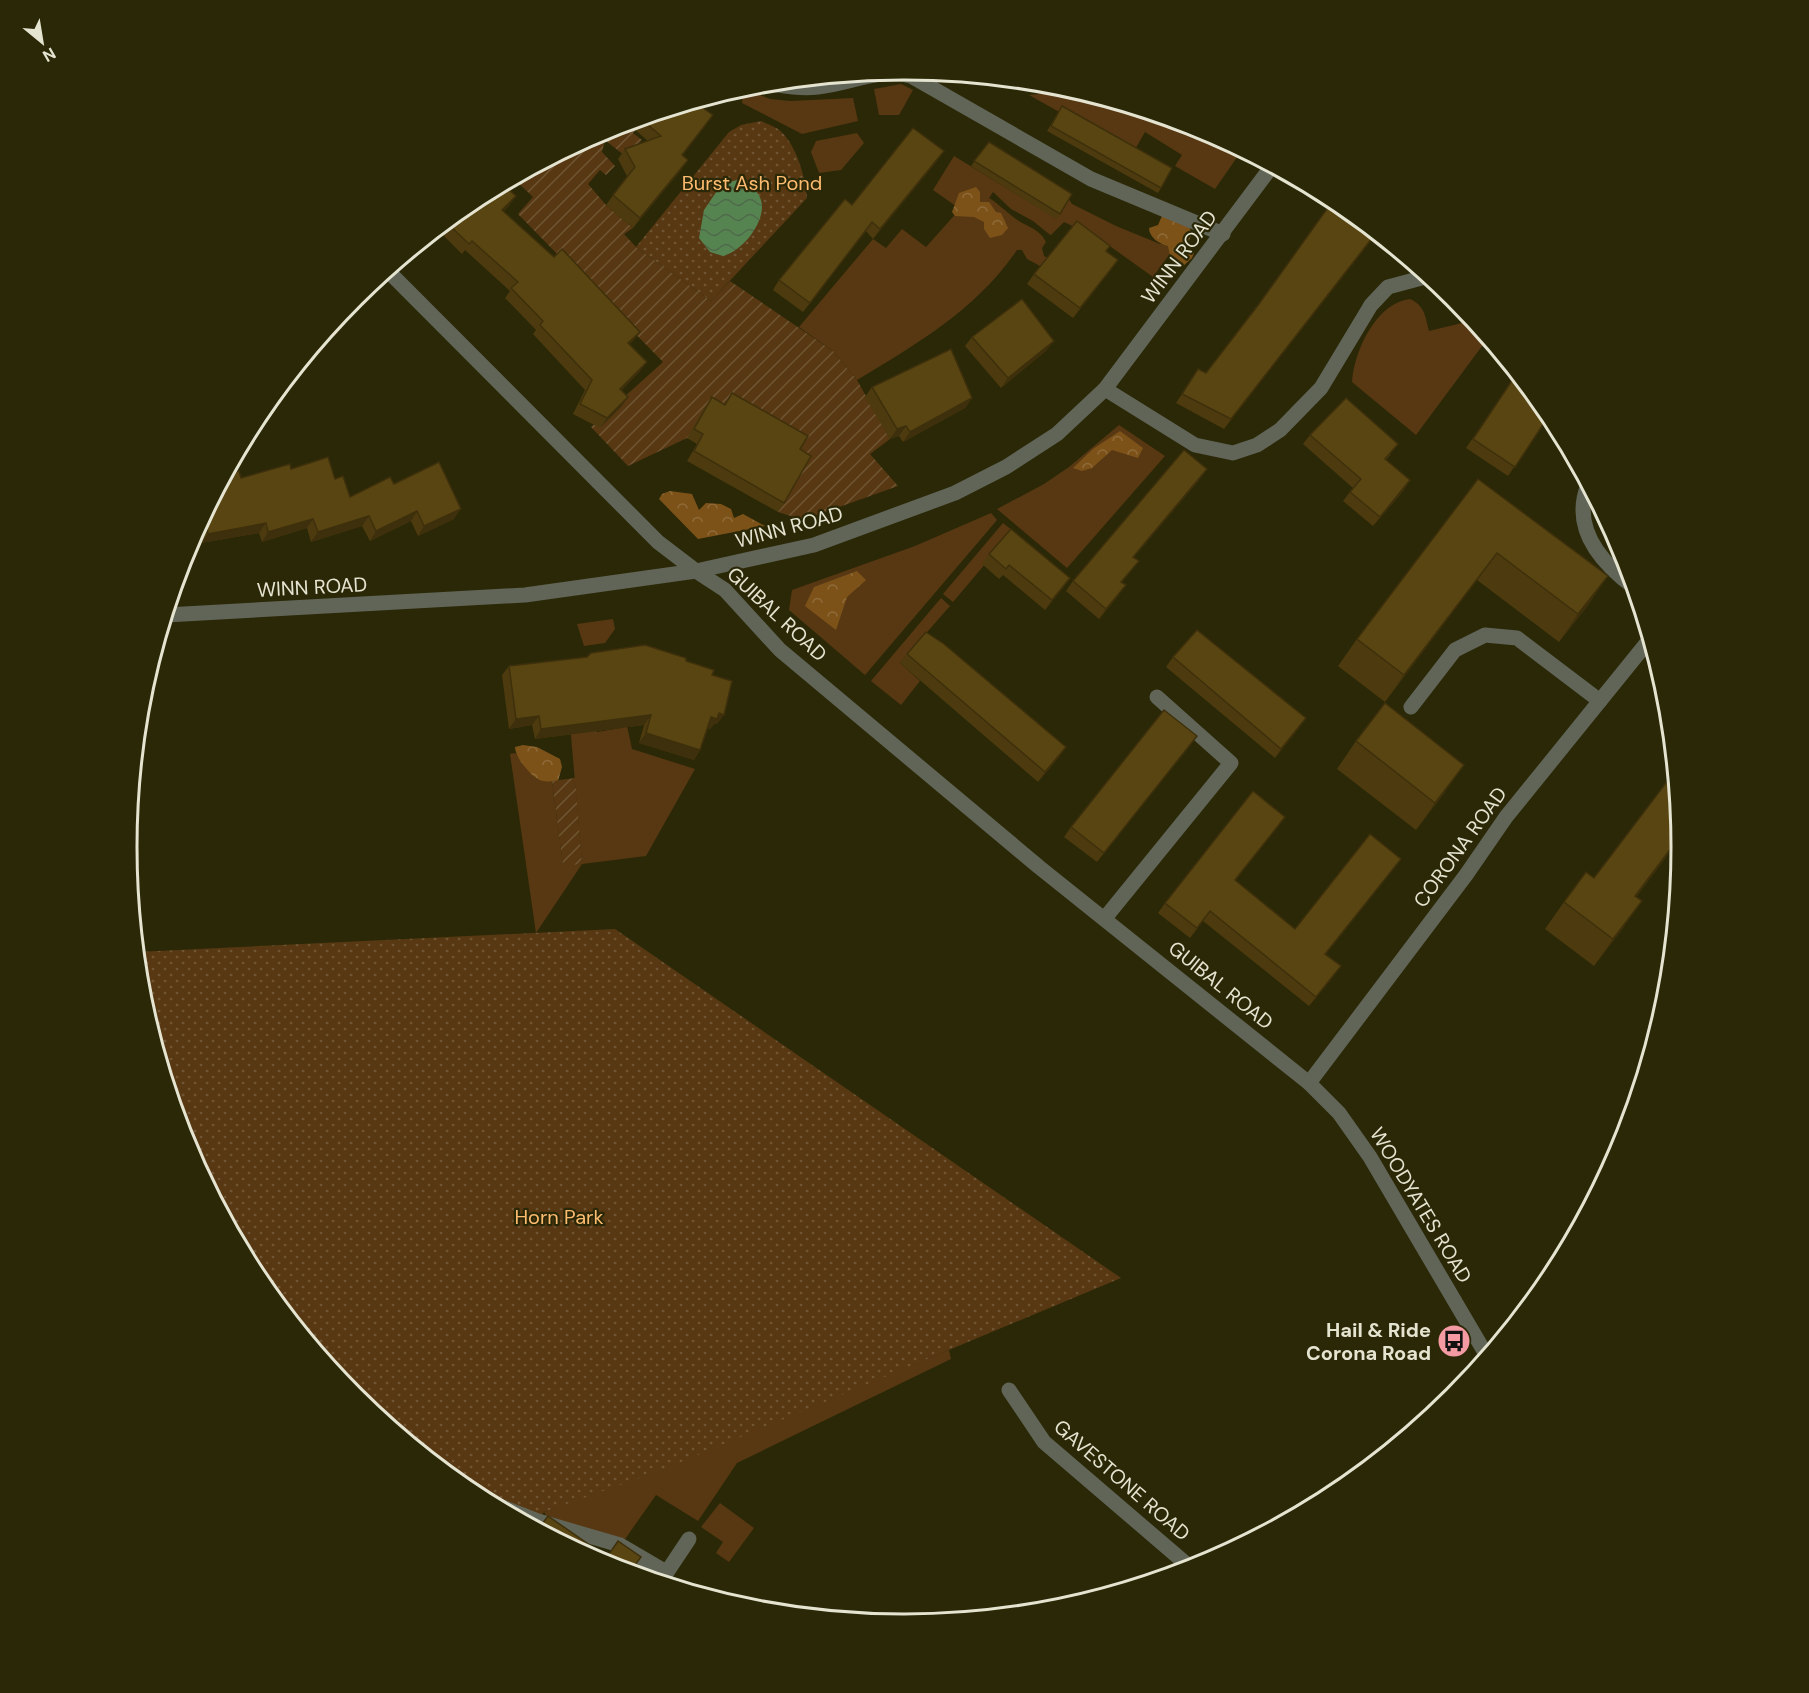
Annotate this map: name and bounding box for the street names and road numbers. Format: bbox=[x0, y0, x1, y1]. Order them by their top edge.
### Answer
street label: WINN ROAD bbox=[1135, 205, 1223, 309]
street label: WINN ROAD bbox=[732, 500, 846, 554]
street label: GUIBAL ROAD bbox=[722, 561, 832, 667]
street label: WINN ROAD bbox=[256, 571, 368, 603]
street label: CORONA ROAD bbox=[1407, 782, 1513, 912]
street label: GUIBAL ROAD bbox=[1163, 935, 1279, 1035]
street label: WOODYATES ROAD bbox=[1364, 1122, 1478, 1288]
street label: GAVESTONE ROAD bbox=[1048, 1414, 1196, 1546]

